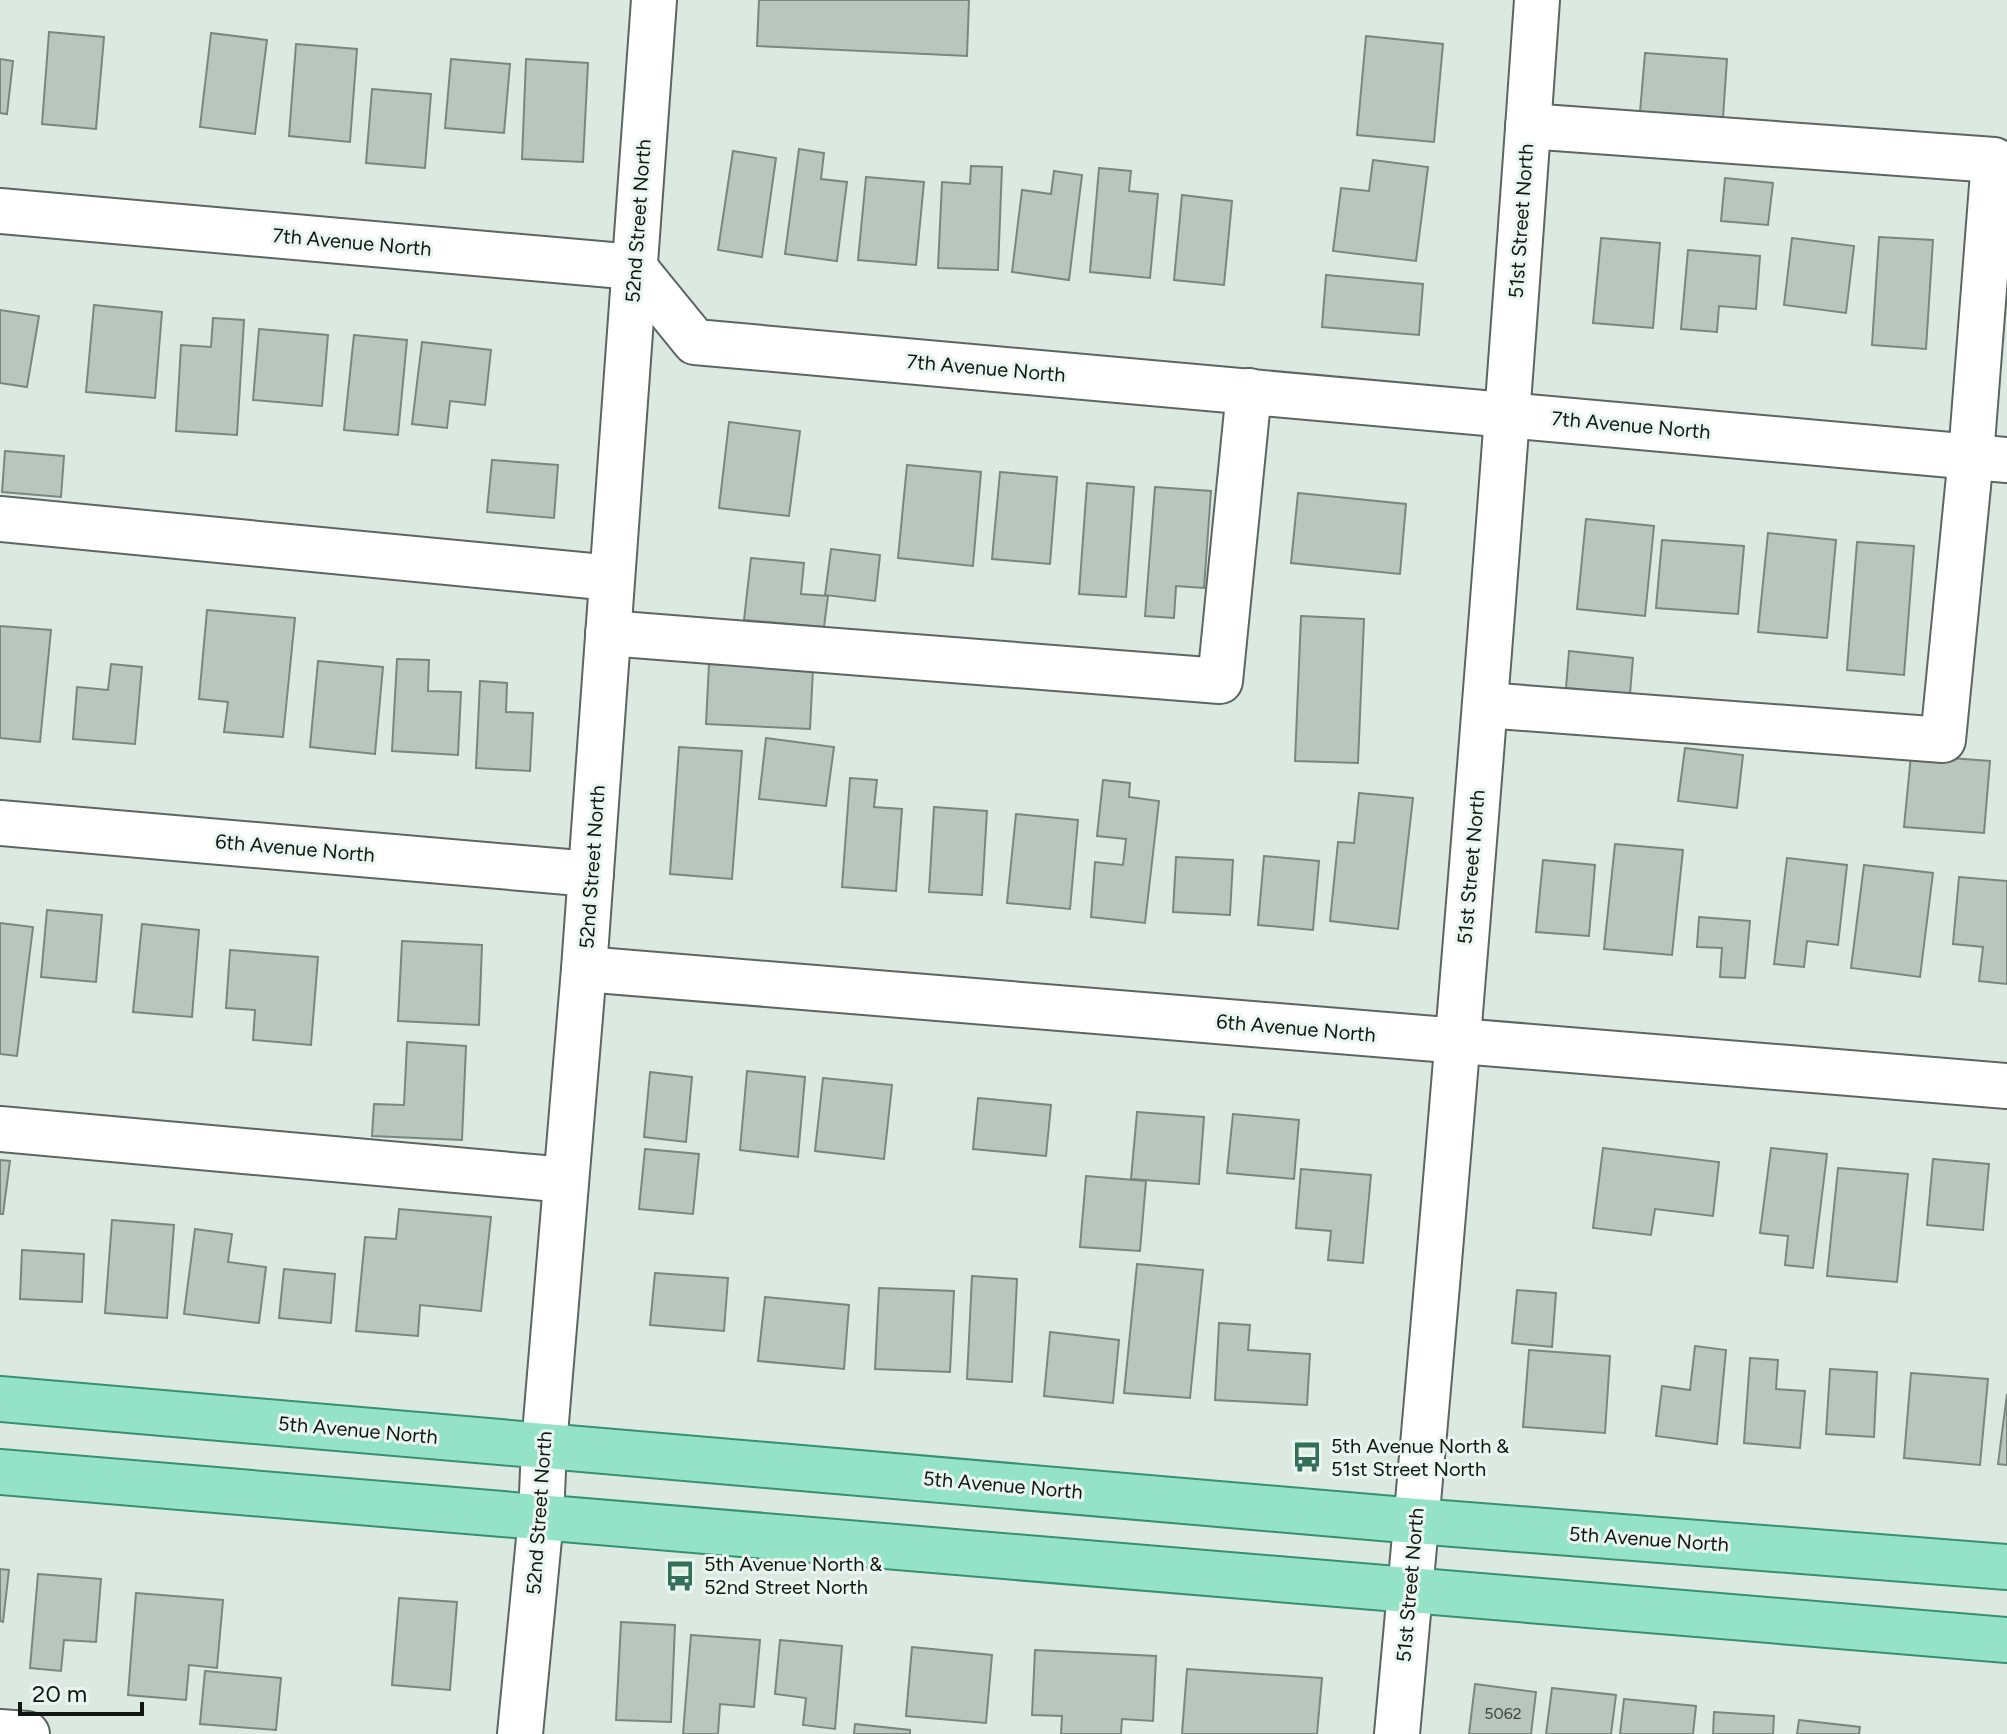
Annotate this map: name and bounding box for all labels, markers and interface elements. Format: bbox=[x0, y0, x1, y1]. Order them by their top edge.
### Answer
street label: 52nd Street North bbox=[620, 138, 656, 304]
street label: 51st Street North bbox=[1504, 143, 1538, 299]
street label: 7th Avenue North bbox=[271, 223, 433, 261]
street label: 7th Avenue North bbox=[905, 349, 1067, 387]
street label: 7th Avenue North bbox=[1550, 406, 1712, 444]
street label: 52nd Street North bbox=[574, 784, 610, 950]
street label: 51st Street North bbox=[1452, 789, 1490, 945]
street label: 6th Avenue North bbox=[214, 829, 376, 867]
street label: 6th Avenue North bbox=[1215, 1009, 1377, 1047]
street label: 5th Avenue North bbox=[277, 1411, 439, 1449]
street label: 52nd Street North bbox=[521, 1430, 557, 1596]
place label: 5th Avenue North & 51st Street North bbox=[1331, 1434, 1509, 1481]
bus stop icon: 5th Avenue North & 51st Street North bbox=[1290, 1440, 1324, 1474]
street label: 5th Avenue North bbox=[922, 1466, 1084, 1504]
street label: 51st Street North bbox=[1391, 1507, 1429, 1663]
street label: 5th Avenue North bbox=[1568, 1521, 1730, 1557]
place label: 5th Avenue North & 52nd Street North bbox=[704, 1552, 882, 1599]
bus stop icon: 5th Avenue North & 52nd Street North bbox=[663, 1559, 697, 1593]
scale bar bbox=[20, 1666, 142, 1716]
text: 20 m bbox=[32, 1679, 87, 1708]
house number: 5062 bbox=[1484, 1704, 1522, 1723]

